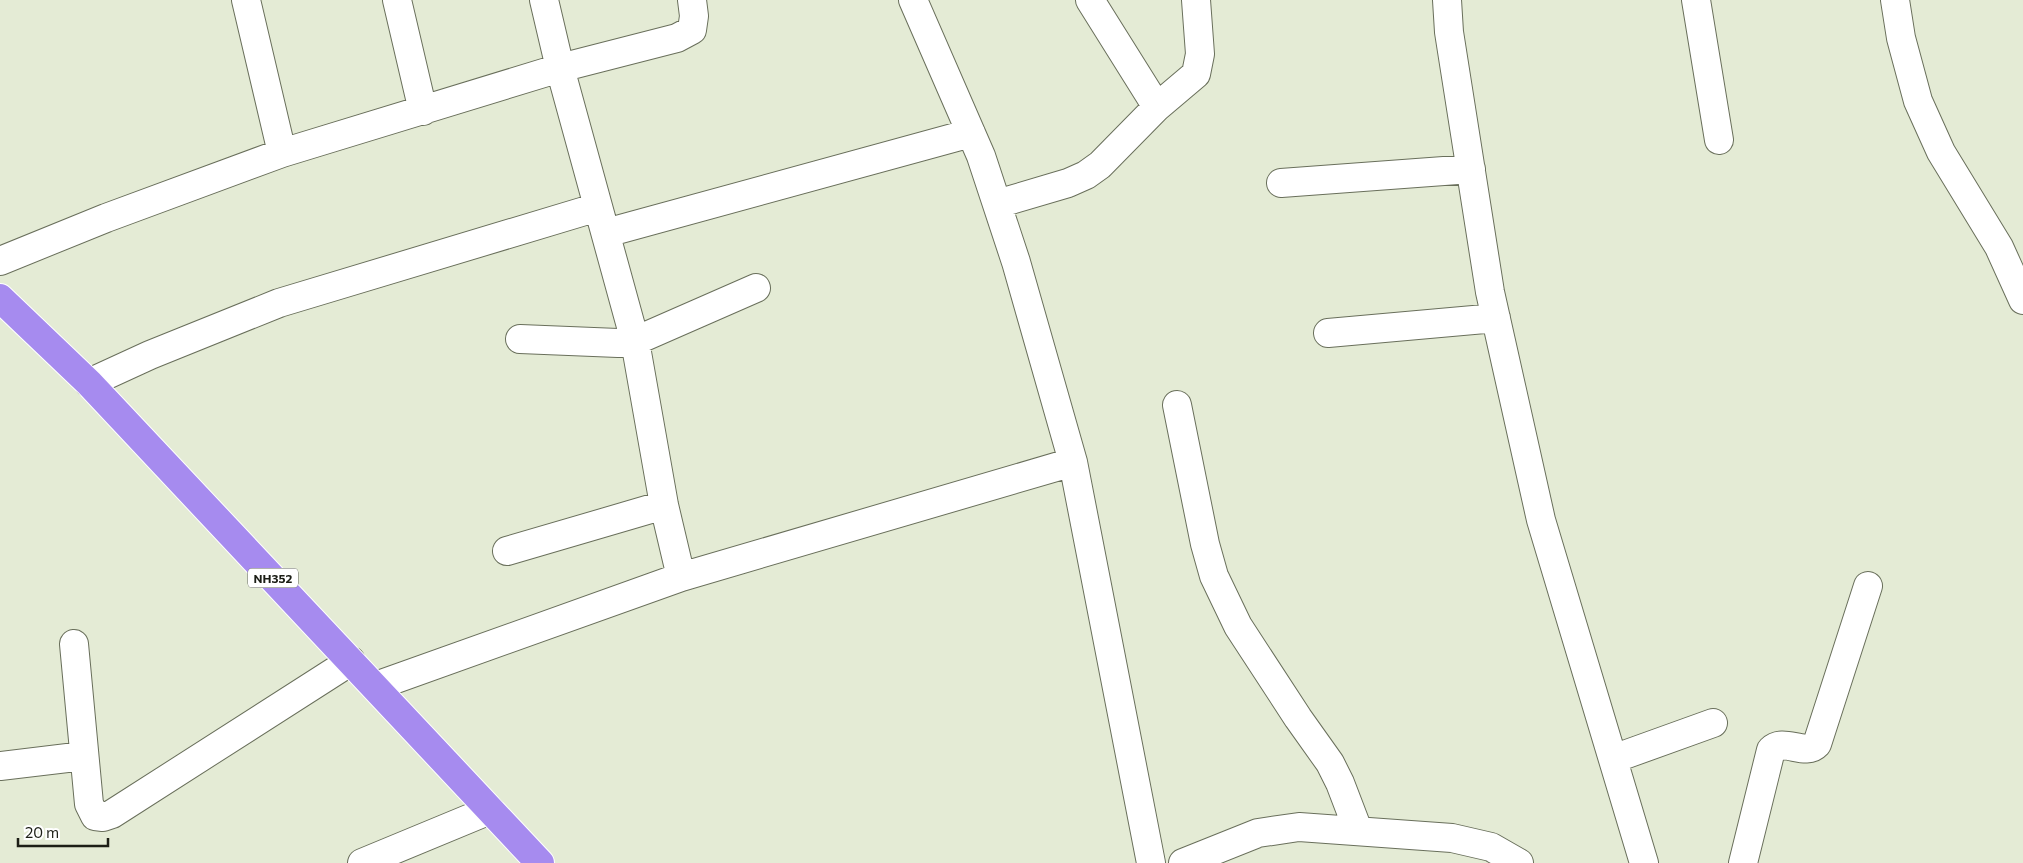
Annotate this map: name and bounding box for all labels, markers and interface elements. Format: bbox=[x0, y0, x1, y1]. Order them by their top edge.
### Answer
road number: NH352 bbox=[248, 568, 298, 588]
scale bar bbox=[18, 816, 108, 848]
text: 20 m bbox=[25, 823, 59, 841]

